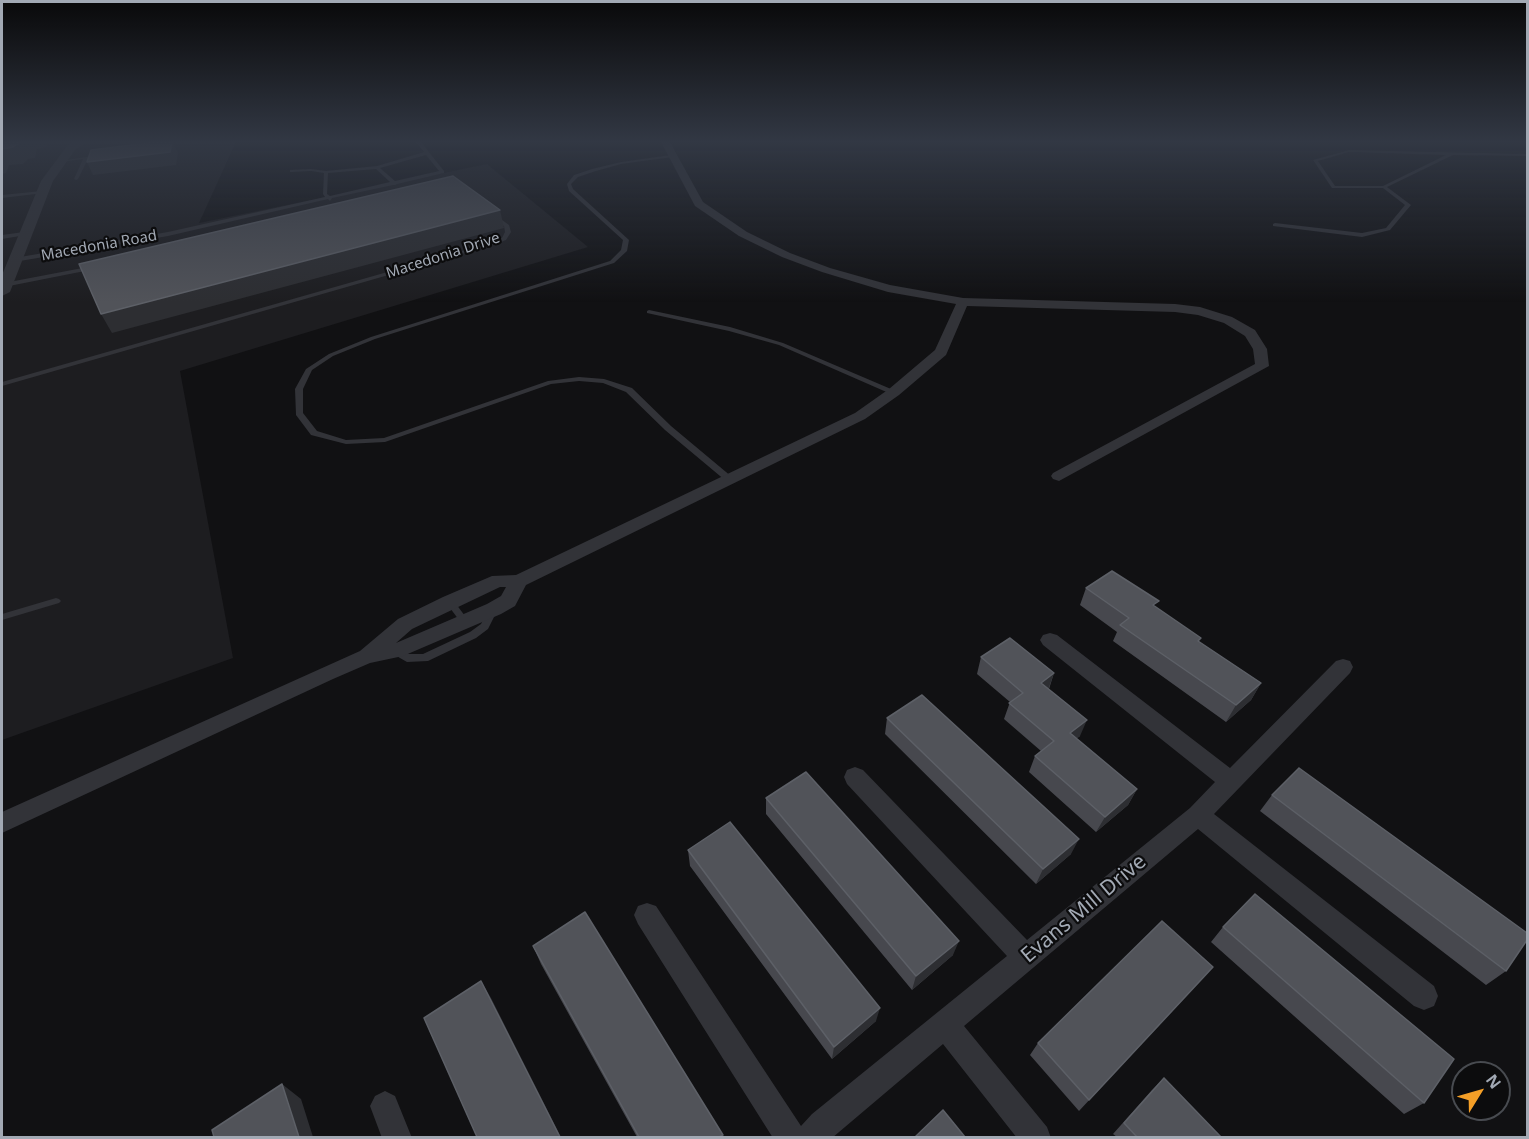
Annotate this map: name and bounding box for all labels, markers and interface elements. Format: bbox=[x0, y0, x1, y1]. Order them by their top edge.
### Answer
street label: Macedonia Road bbox=[40, 227, 158, 265]
street label: Macedonia Drive bbox=[384, 229, 502, 283]
street label: Evans Mill Drive bbox=[1016, 849, 1152, 969]
north arrow bbox=[1451, 1061, 1511, 1121]
text: N bbox=[1481, 1070, 1506, 1093]

